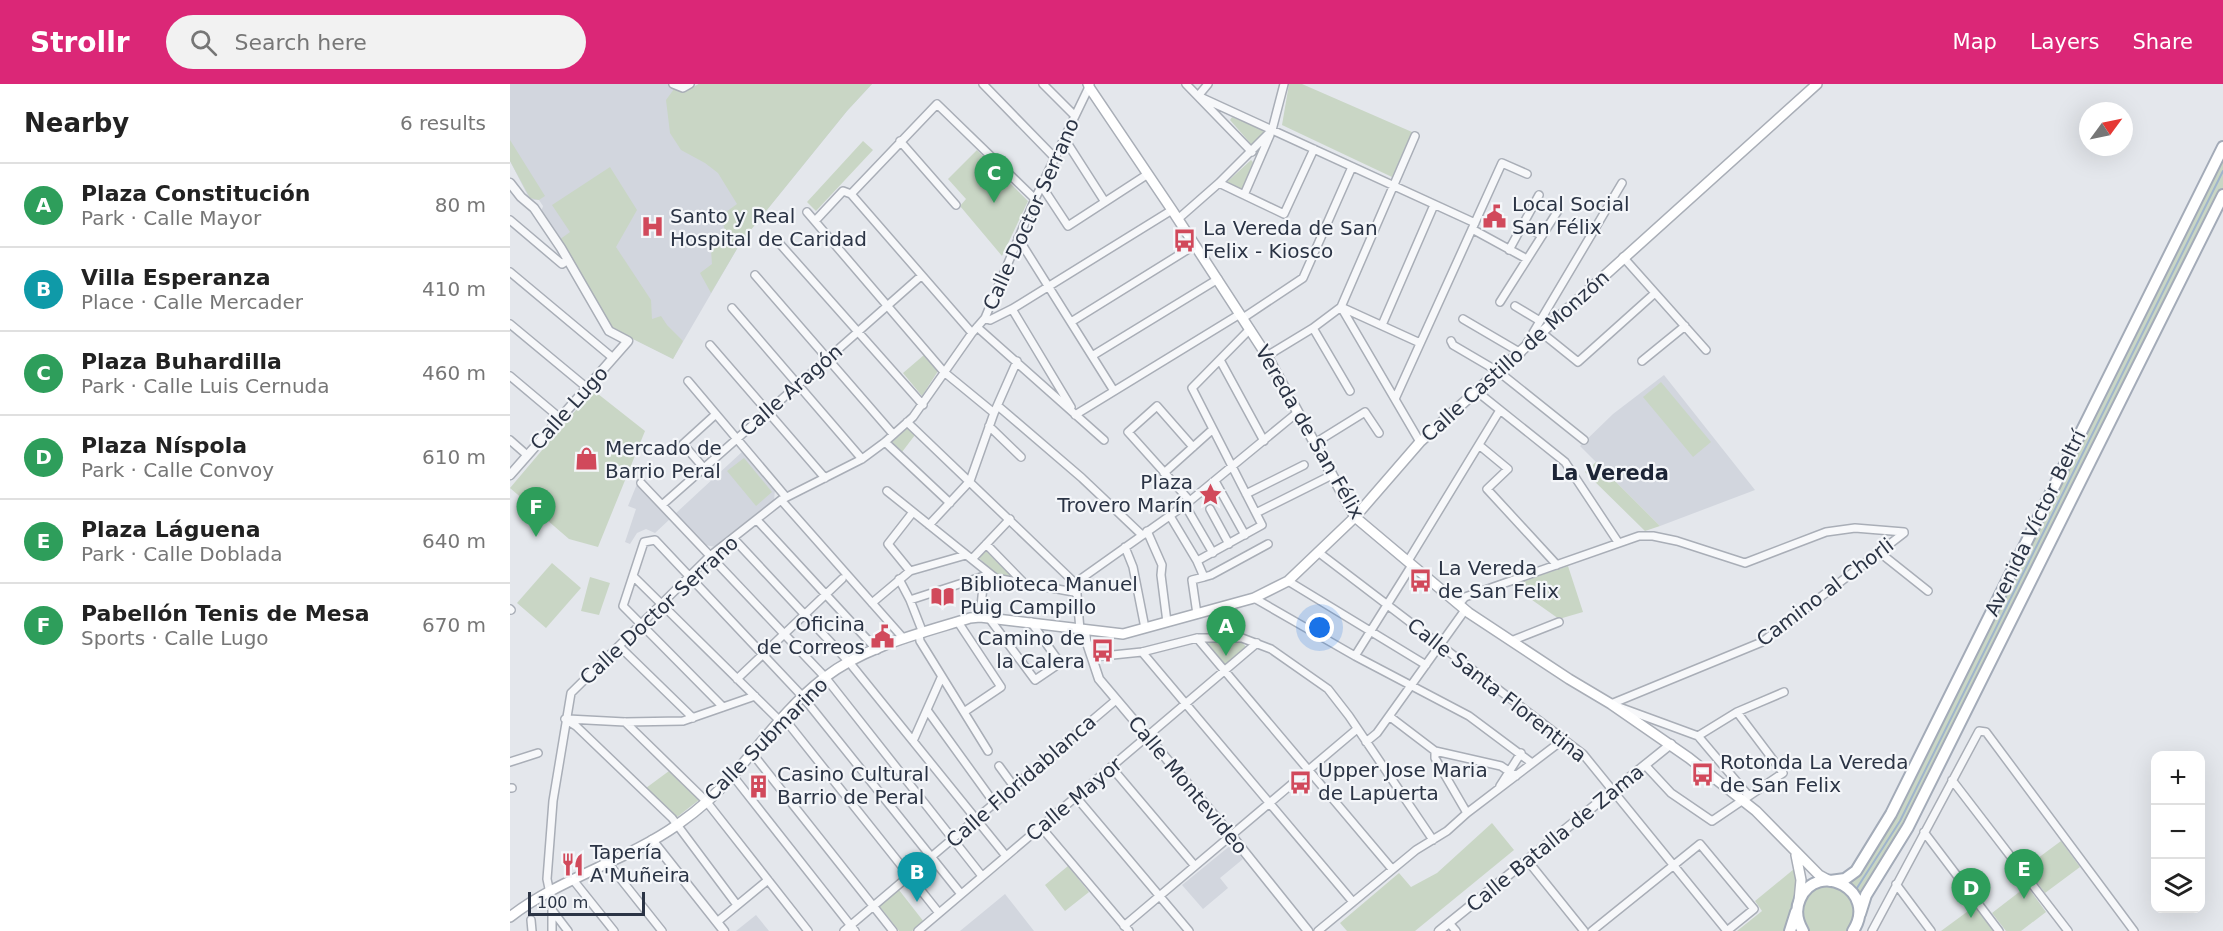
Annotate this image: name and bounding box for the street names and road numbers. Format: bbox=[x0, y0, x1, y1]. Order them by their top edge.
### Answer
street label: Calle Doctor Serrano bbox=[978, 114, 1084, 314]
street label: Calle Castillo de Monzón bbox=[1416, 265, 1614, 447]
street label: Calle Aragón bbox=[735, 339, 847, 441]
street label: Vereda de San Félix bbox=[1250, 341, 1370, 523]
street label: Calle Lugo bbox=[525, 361, 613, 455]
street label: Avenida Víctor Beltrí bbox=[1979, 425, 2091, 620]
street label: Calle Doctor Serrano bbox=[575, 530, 743, 690]
street label: Camino al Chorli bbox=[1752, 533, 1898, 651]
street label: Calle Santa Florentina bbox=[1403, 613, 1591, 767]
street label: Calle Submarino bbox=[699, 672, 833, 806]
street label: Calle Floridablanca bbox=[941, 709, 1101, 853]
street label: Calle Montevideo bbox=[1123, 711, 1253, 859]
street label: Calle Mayor bbox=[1021, 751, 1127, 846]
street label: Calle Batalla de Zama bbox=[1462, 759, 1648, 917]

